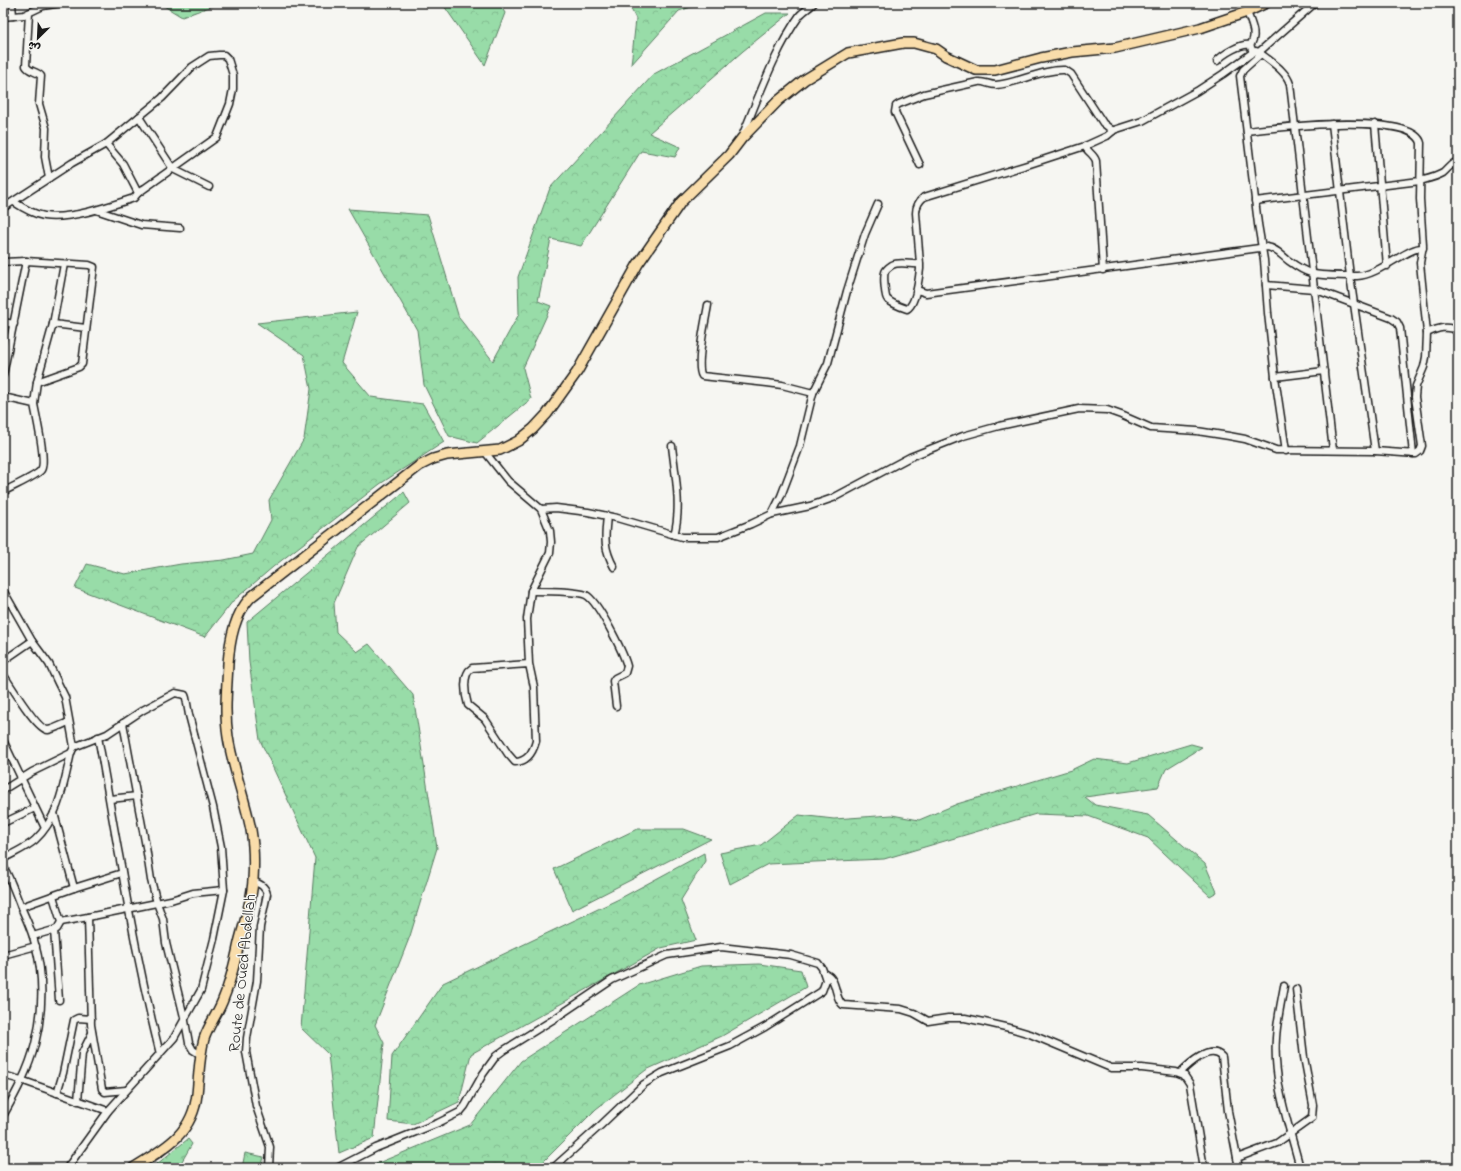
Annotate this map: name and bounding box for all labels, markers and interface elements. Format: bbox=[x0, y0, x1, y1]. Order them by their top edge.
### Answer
north arrow bbox=[18, 18, 58, 58]
text: ش bbox=[26, 36, 43, 56]
street label: Route de Oued Abdellah bbox=[223, 893, 263, 1053]

